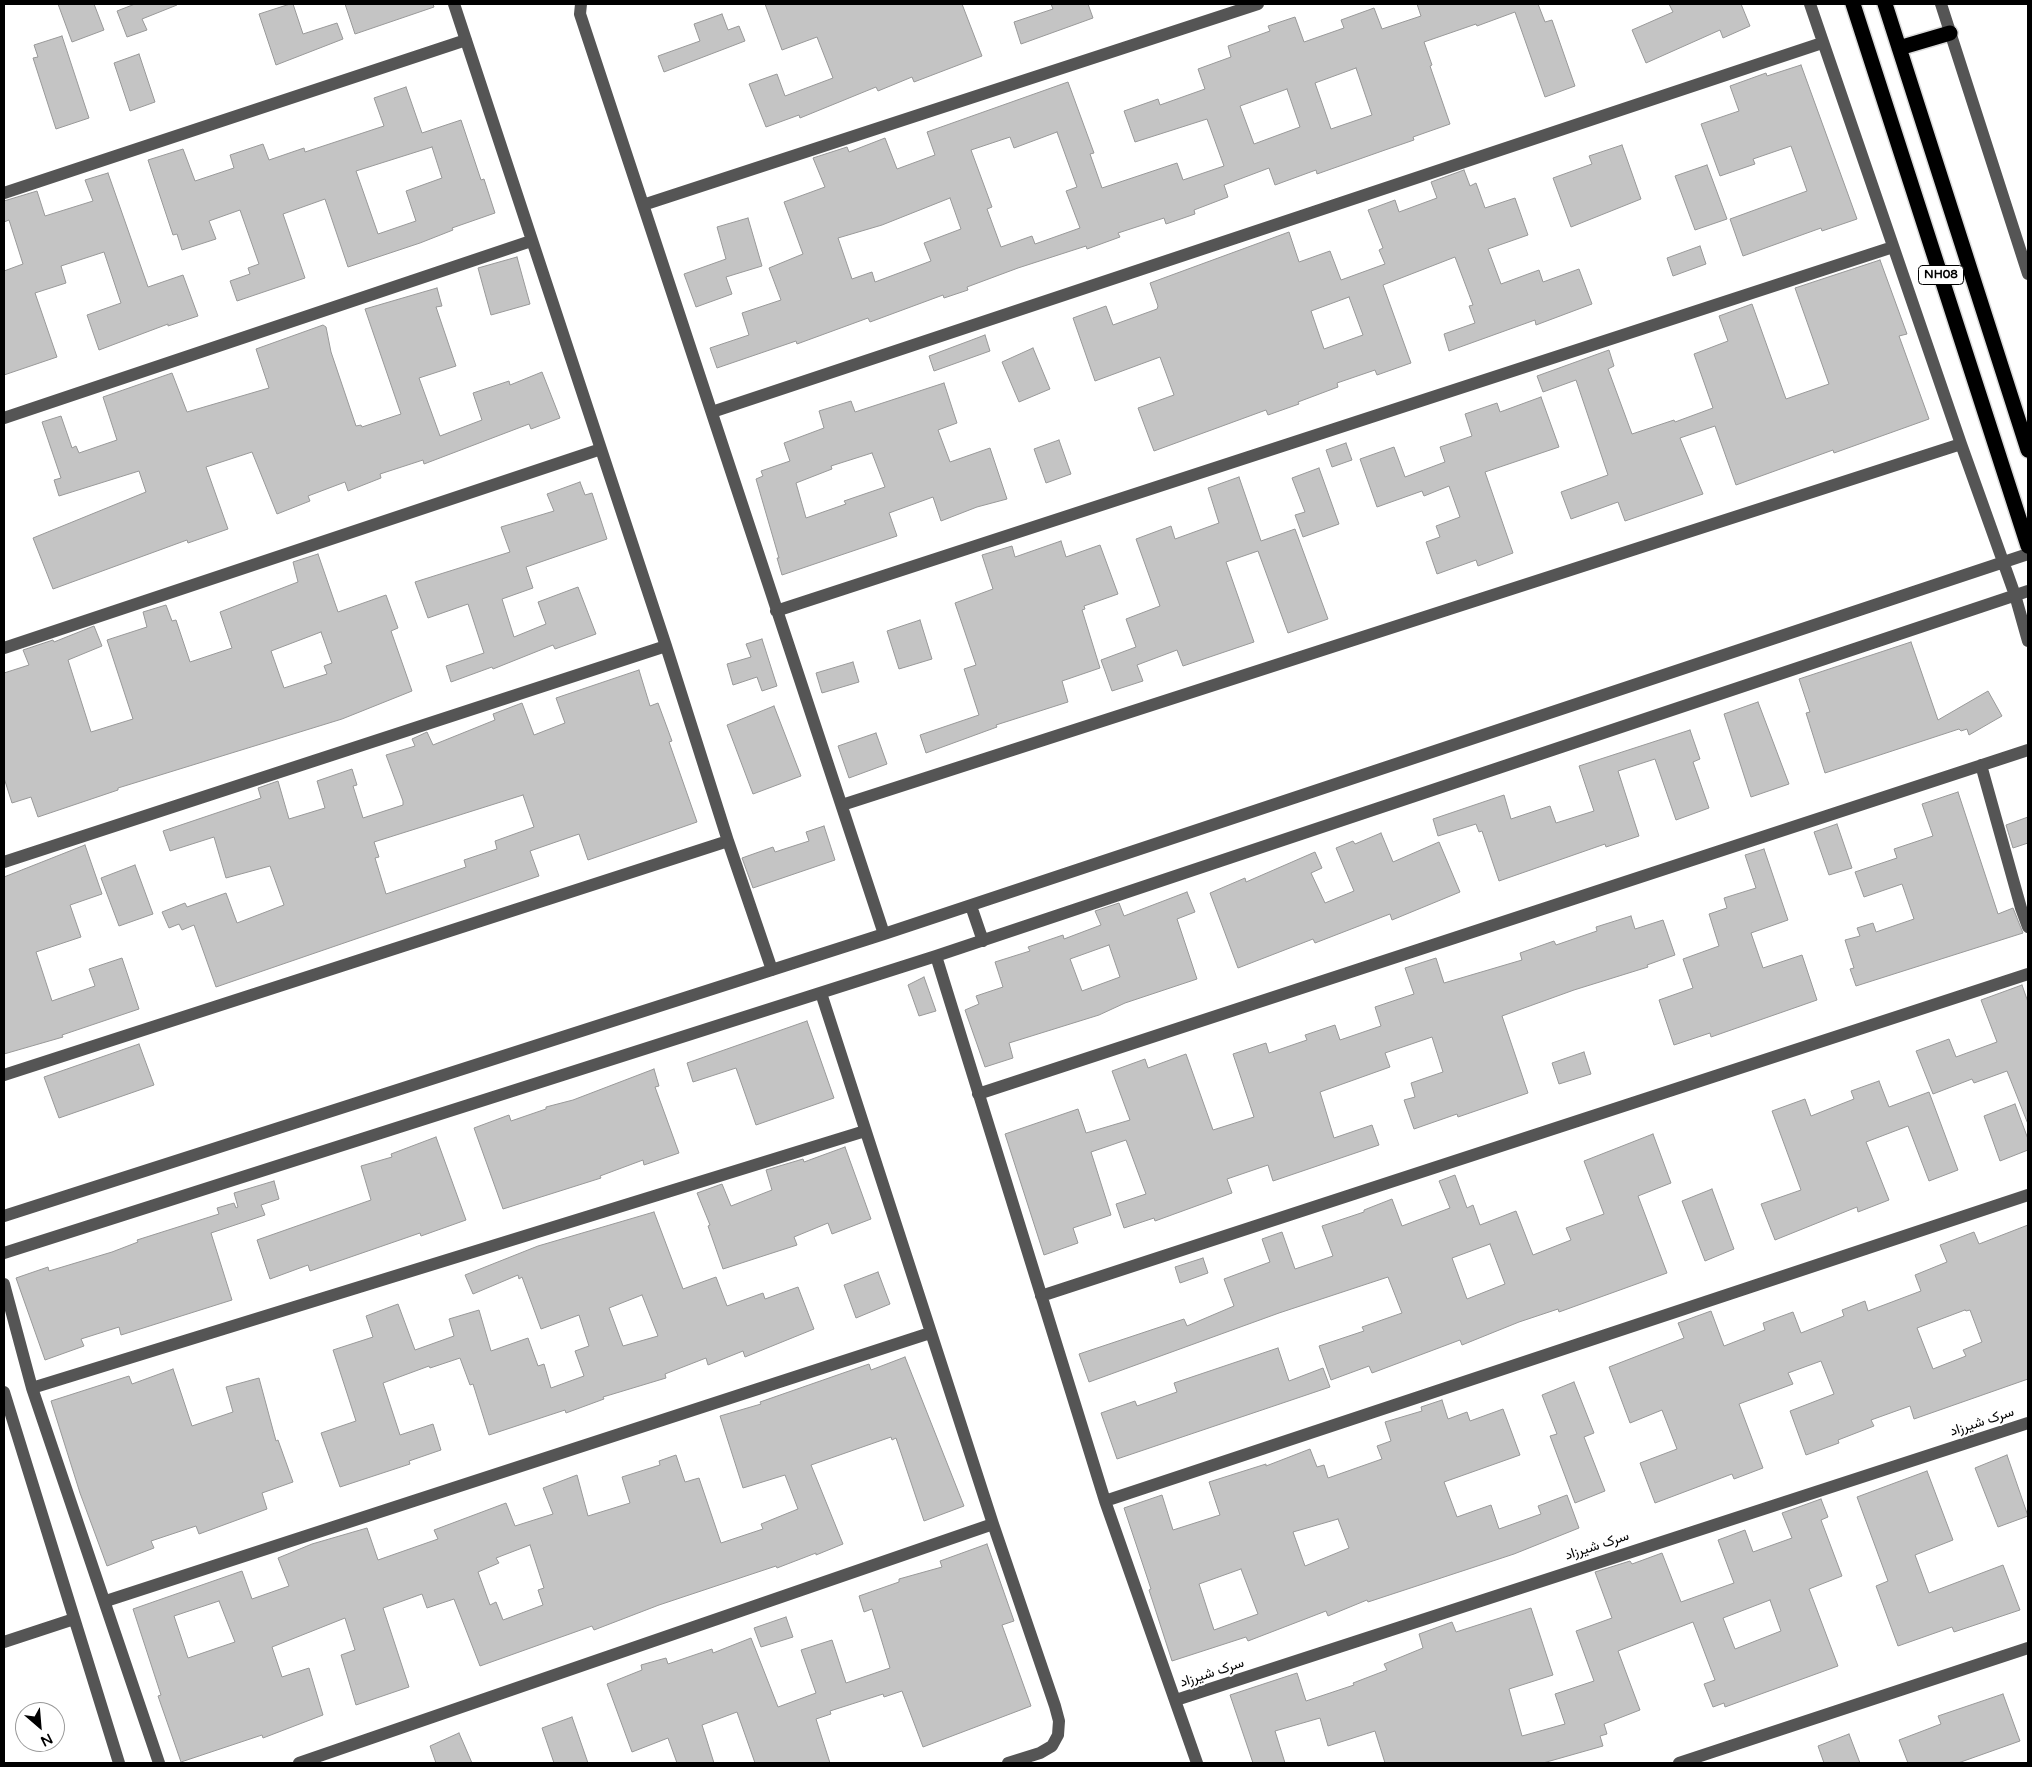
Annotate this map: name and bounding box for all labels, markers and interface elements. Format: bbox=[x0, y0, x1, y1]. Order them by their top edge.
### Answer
road number: NH08 bbox=[1918, 266, 1964, 284]
street label: سرک شیرزاد bbox=[1948, 1404, 2016, 1440]
street label: سرک شیرزاد bbox=[1563, 1528, 1631, 1564]
street label: سرک شیرزاد bbox=[1178, 1655, 1246, 1691]
north arrow bbox=[15, 1702, 65, 1752]
text: N bbox=[38, 1730, 55, 1750]

